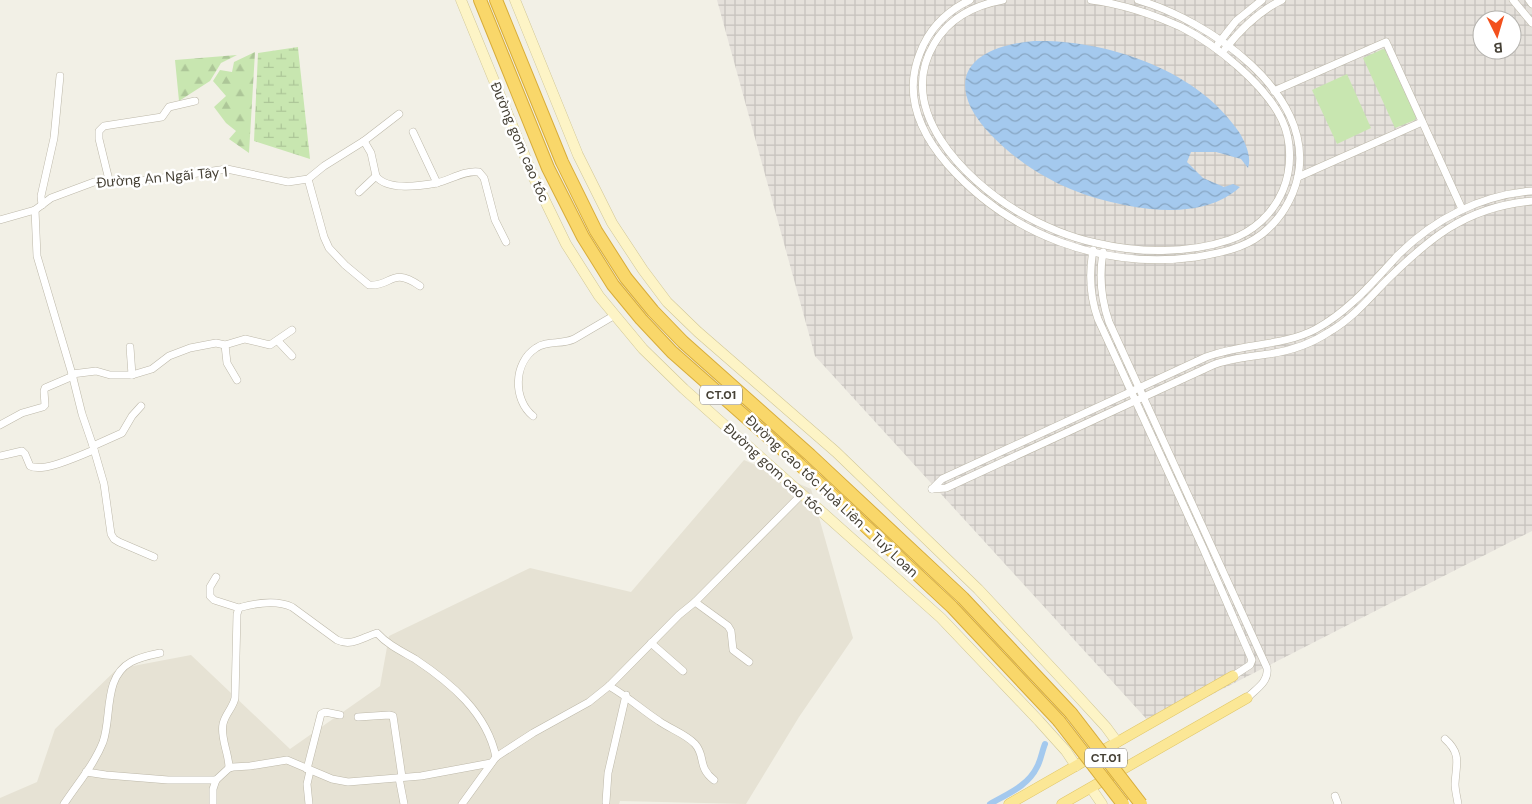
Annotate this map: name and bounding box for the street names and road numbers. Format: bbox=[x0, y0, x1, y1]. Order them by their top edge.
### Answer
street label: Đường gom cao tốc bbox=[486, 79, 554, 205]
street label: Đường An Ngãi Tây 1 bbox=[96, 162, 228, 192]
road number: CT.01 bbox=[700, 386, 742, 404]
street label: Đường cao tốc Hoà Liên - Tuý Loan bbox=[742, 411, 922, 581]
street label: Đường gom cao tốc bbox=[720, 419, 828, 519]
road number: CT.01 bbox=[1085, 748, 1127, 768]

